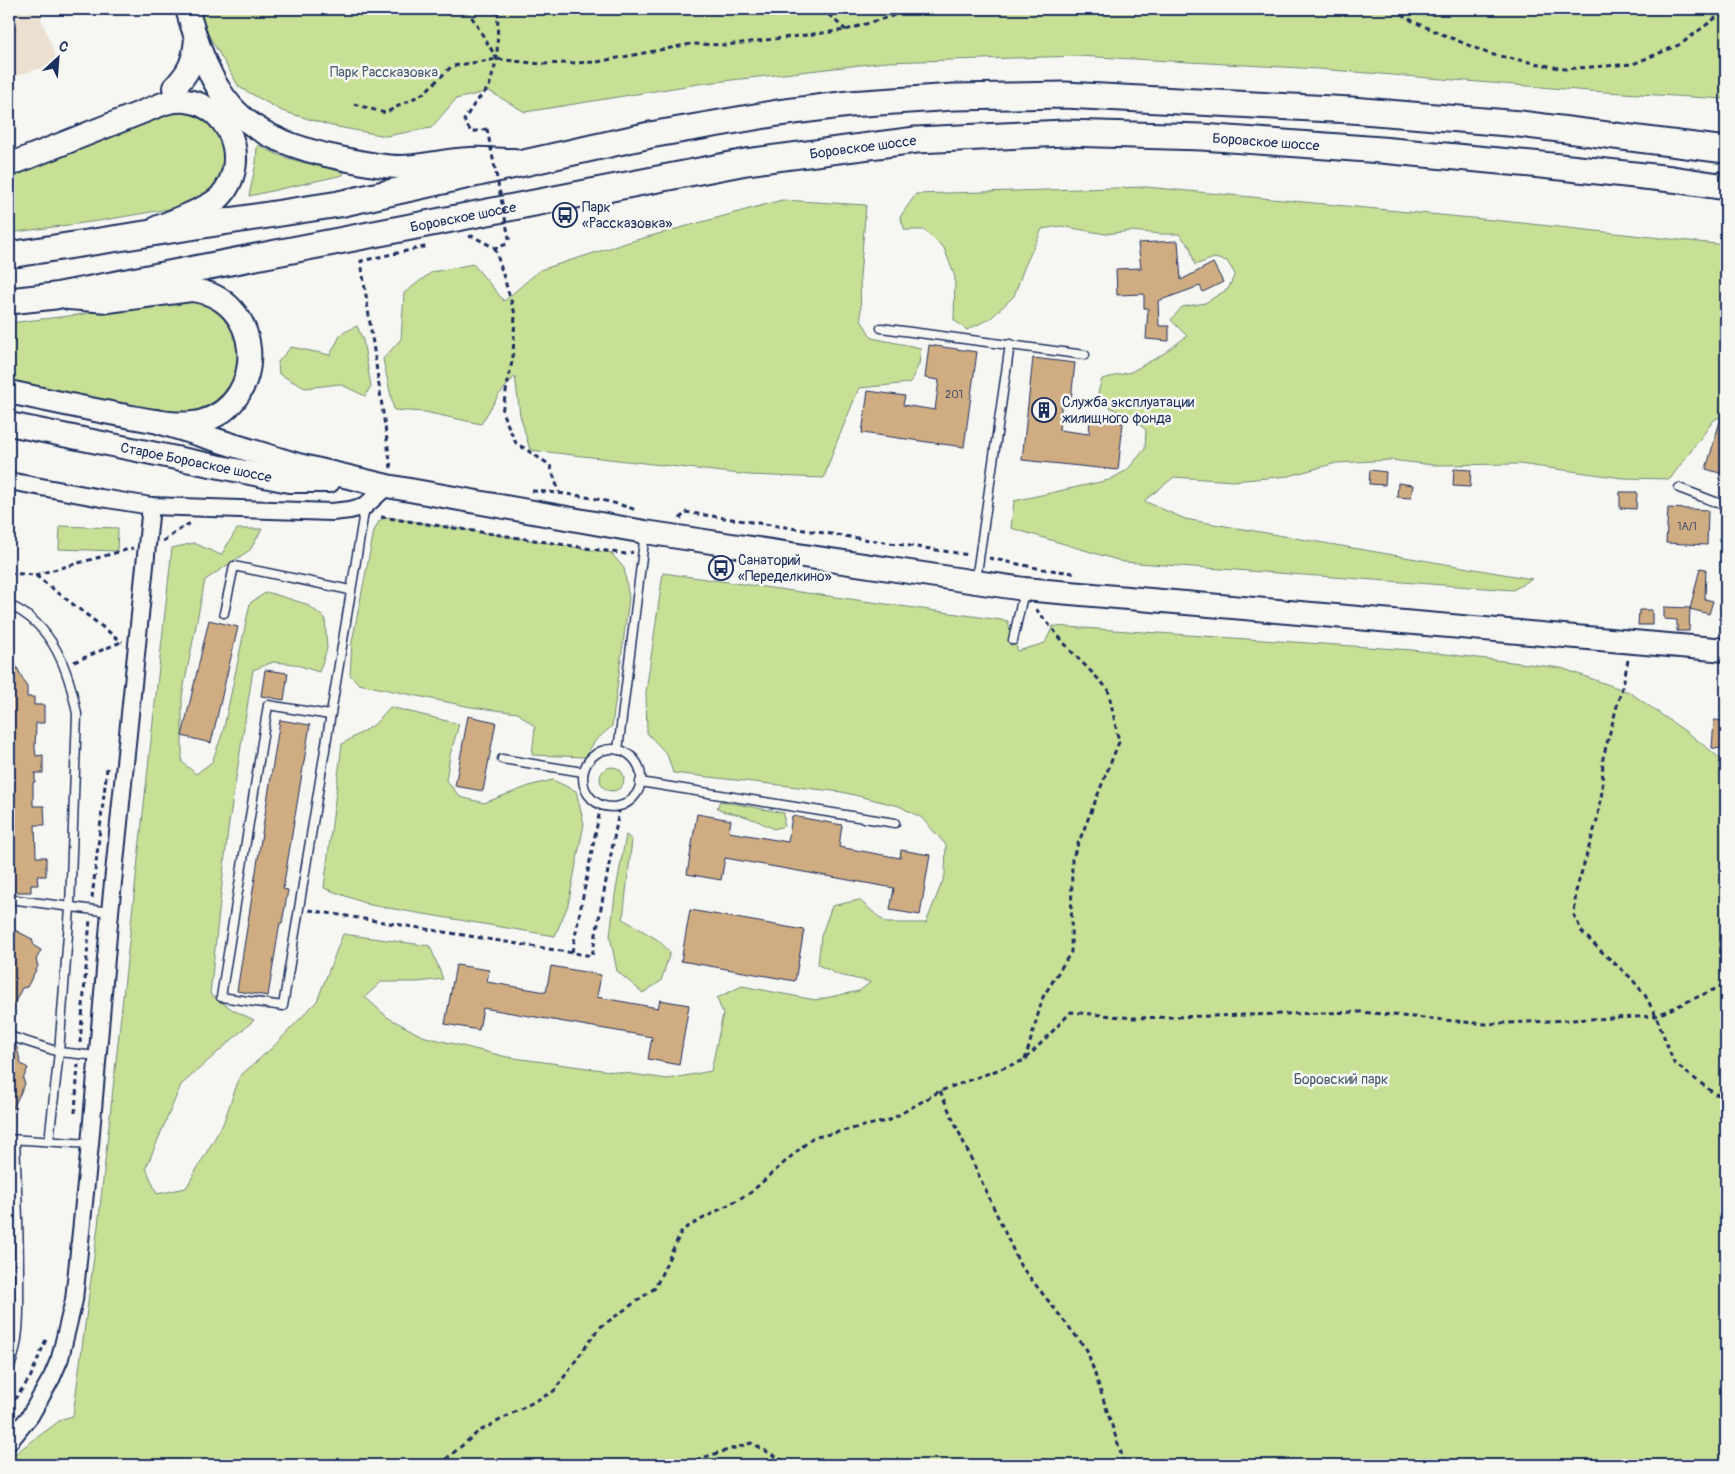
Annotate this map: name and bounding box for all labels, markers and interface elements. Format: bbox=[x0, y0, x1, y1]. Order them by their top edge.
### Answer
north arrow bbox=[32, 32, 82, 82]
text: С bbox=[56, 37, 71, 56]
park label: Парк Рассказовка bbox=[330, 64, 438, 81]
street label: Боровское шоссе bbox=[1212, 130, 1320, 155]
street label: Боровское шоссе bbox=[809, 132, 917, 163]
street label: Боровское шоссе bbox=[409, 199, 518, 236]
place label: Парк «Рассказовка» bbox=[582, 199, 672, 232]
bus stop icon: Парк «Рассказовка» bbox=[552, 202, 578, 228]
house number: 201 bbox=[945, 388, 963, 401]
place label: Служба эксплуатации жилищного фонда bbox=[1062, 394, 1194, 427]
building icon: Служба эксплуатации жилищного фонда bbox=[1031, 397, 1057, 423]
street label: Старое Боровское шоссе bbox=[119, 439, 273, 486]
house number: 1А/1 bbox=[1677, 520, 1697, 533]
place label: Санаторий «Переделкино» bbox=[738, 552, 832, 585]
bus stop icon: Санаторий «Переделкино» bbox=[708, 555, 734, 581]
park label: Боровский парк bbox=[1294, 1071, 1388, 1088]

